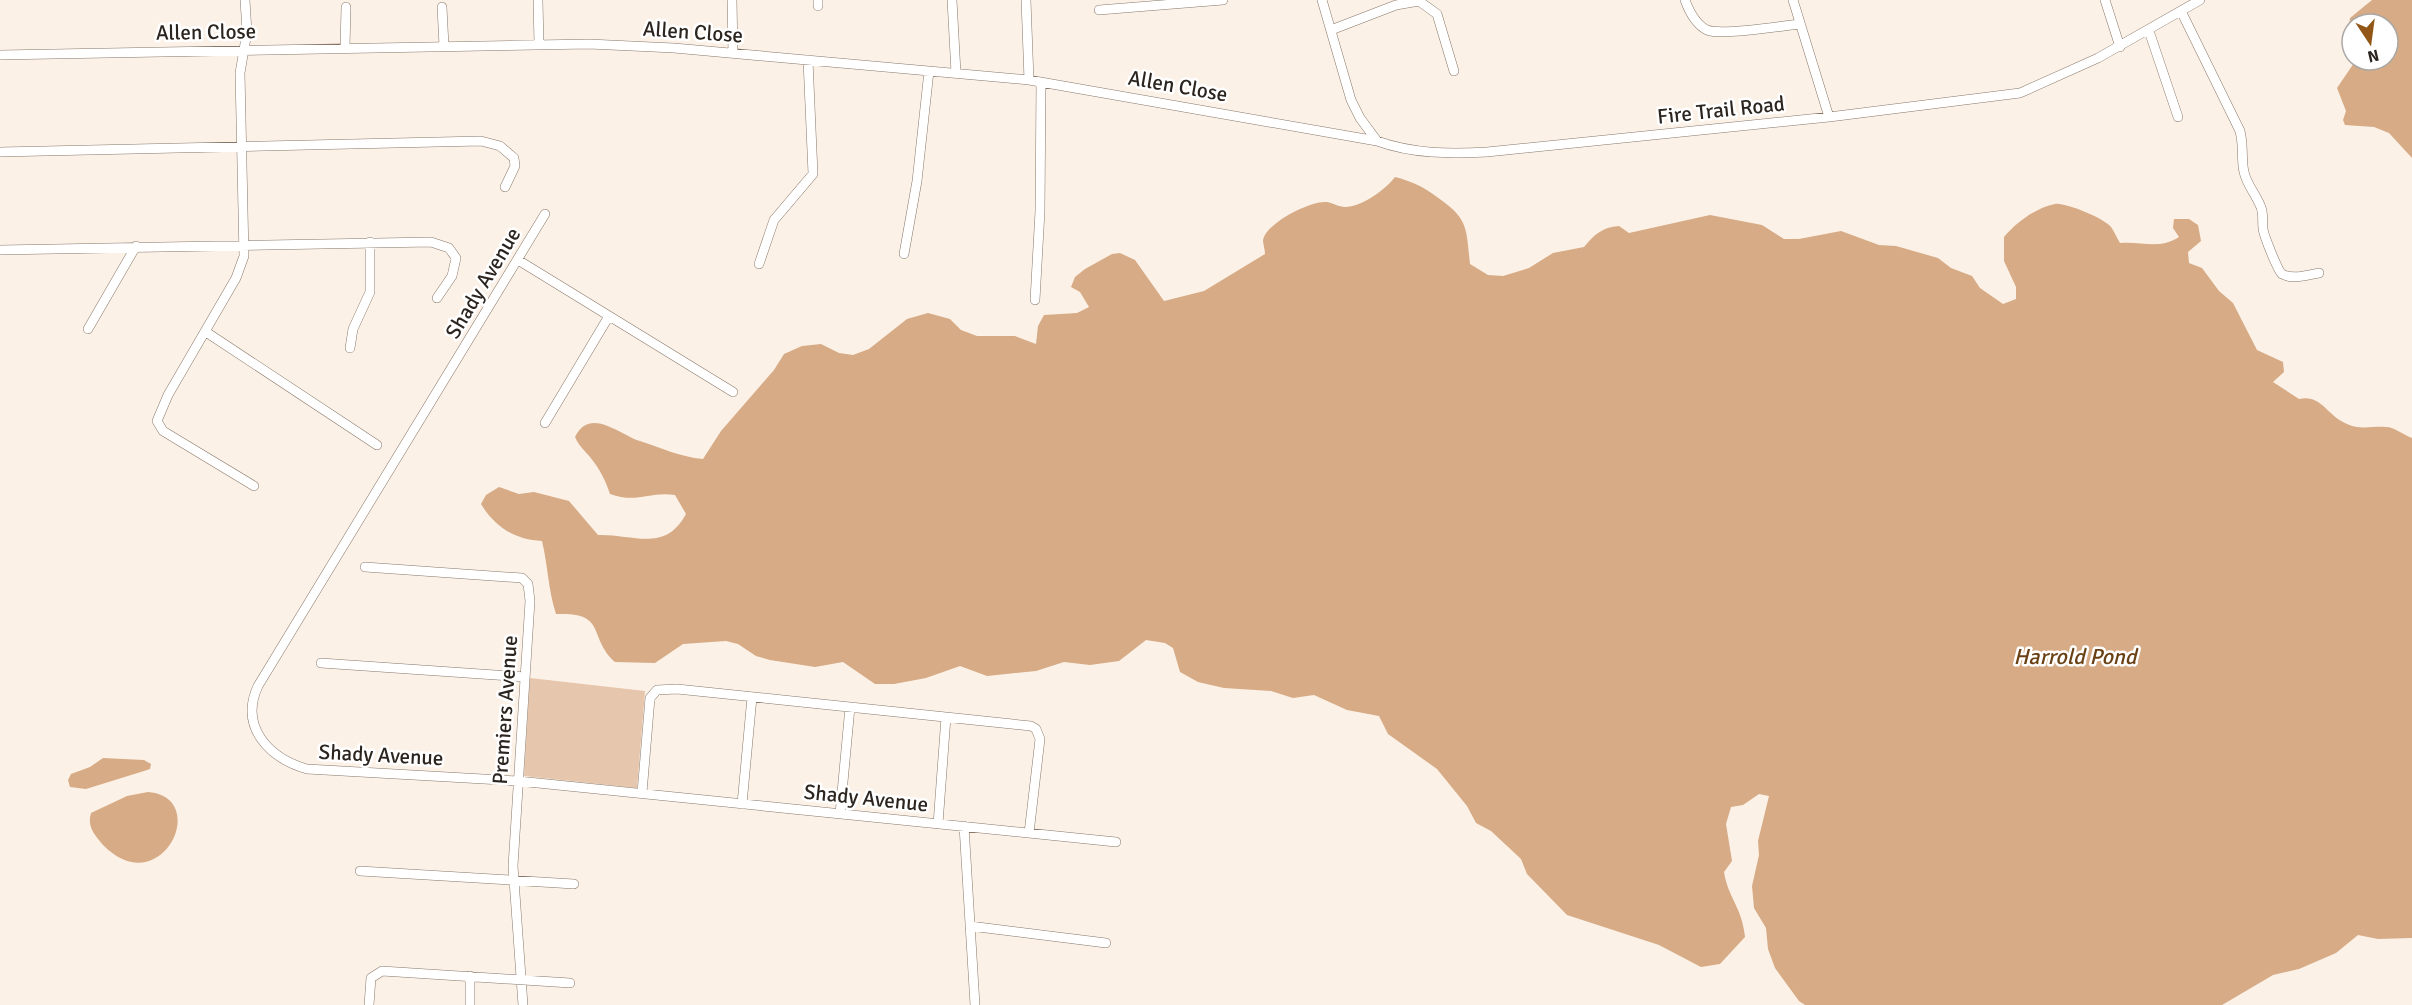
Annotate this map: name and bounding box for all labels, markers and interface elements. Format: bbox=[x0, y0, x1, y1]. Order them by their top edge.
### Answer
north arrow bbox=[2340, 12, 2400, 72]
street label: Allen Close bbox=[642, 16, 744, 48]
street label: Allen Close bbox=[156, 18, 256, 46]
text: N bbox=[2365, 45, 2381, 67]
street label: Allen Close bbox=[1126, 64, 1230, 108]
street label: Fire Trail Road bbox=[1656, 90, 1786, 130]
street label: Shady Avenue bbox=[440, 223, 526, 343]
street label: Premiers Avenue bbox=[487, 634, 523, 786]
water label: Harrold Pond bbox=[2013, 643, 2139, 670]
street label: Shady Avenue bbox=[318, 739, 444, 771]
street label: Shady Avenue bbox=[803, 779, 929, 817]

